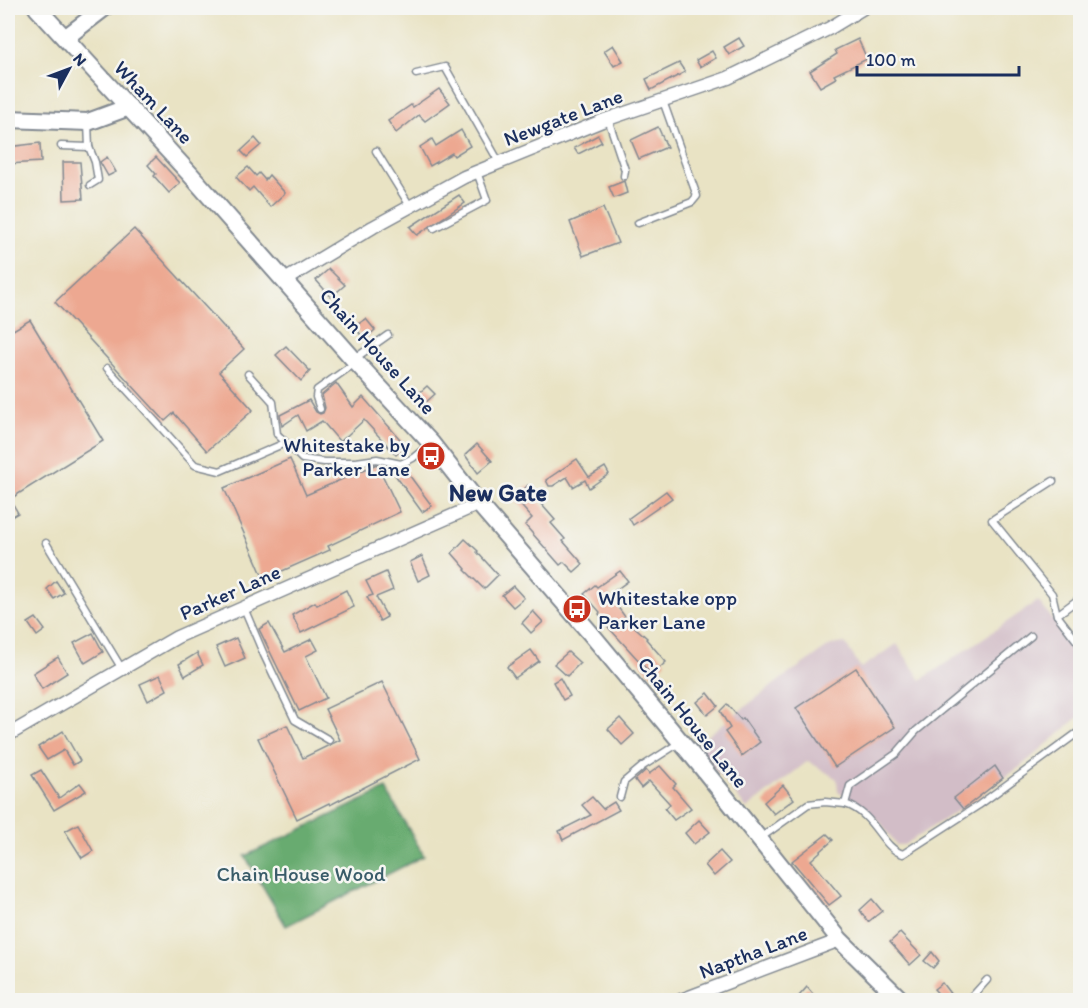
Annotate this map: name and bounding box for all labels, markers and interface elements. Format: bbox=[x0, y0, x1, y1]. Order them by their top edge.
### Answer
north arrow bbox=[39, 39, 99, 99]
scale bar bbox=[857, 39, 1019, 77]
text: N bbox=[69, 49, 91, 70]
text: 100 m bbox=[866, 49, 916, 71]
street label: Wham Lane bbox=[109, 55, 199, 149]
street label: Newgate Lane bbox=[500, 83, 626, 151]
street label: Chain House Lane bbox=[315, 283, 441, 419]
place label: Whitestake by Parker Lane bbox=[283, 432, 410, 481]
bus stop icon: Whitestake by Parker Lane bbox=[415, 440, 447, 472]
district label: New Gate bbox=[449, 478, 547, 507]
street label: Parker Lane bbox=[176, 559, 284, 625]
place label: Whitestake opp Parker Lane bbox=[598, 585, 737, 634]
bus stop icon: Whitestake opp Parker Lane bbox=[561, 593, 593, 625]
street label: Chain House Lane bbox=[633, 651, 753, 793]
park label: Chain House Wood bbox=[217, 861, 386, 886]
street label: Naptha Lane bbox=[695, 920, 811, 984]

